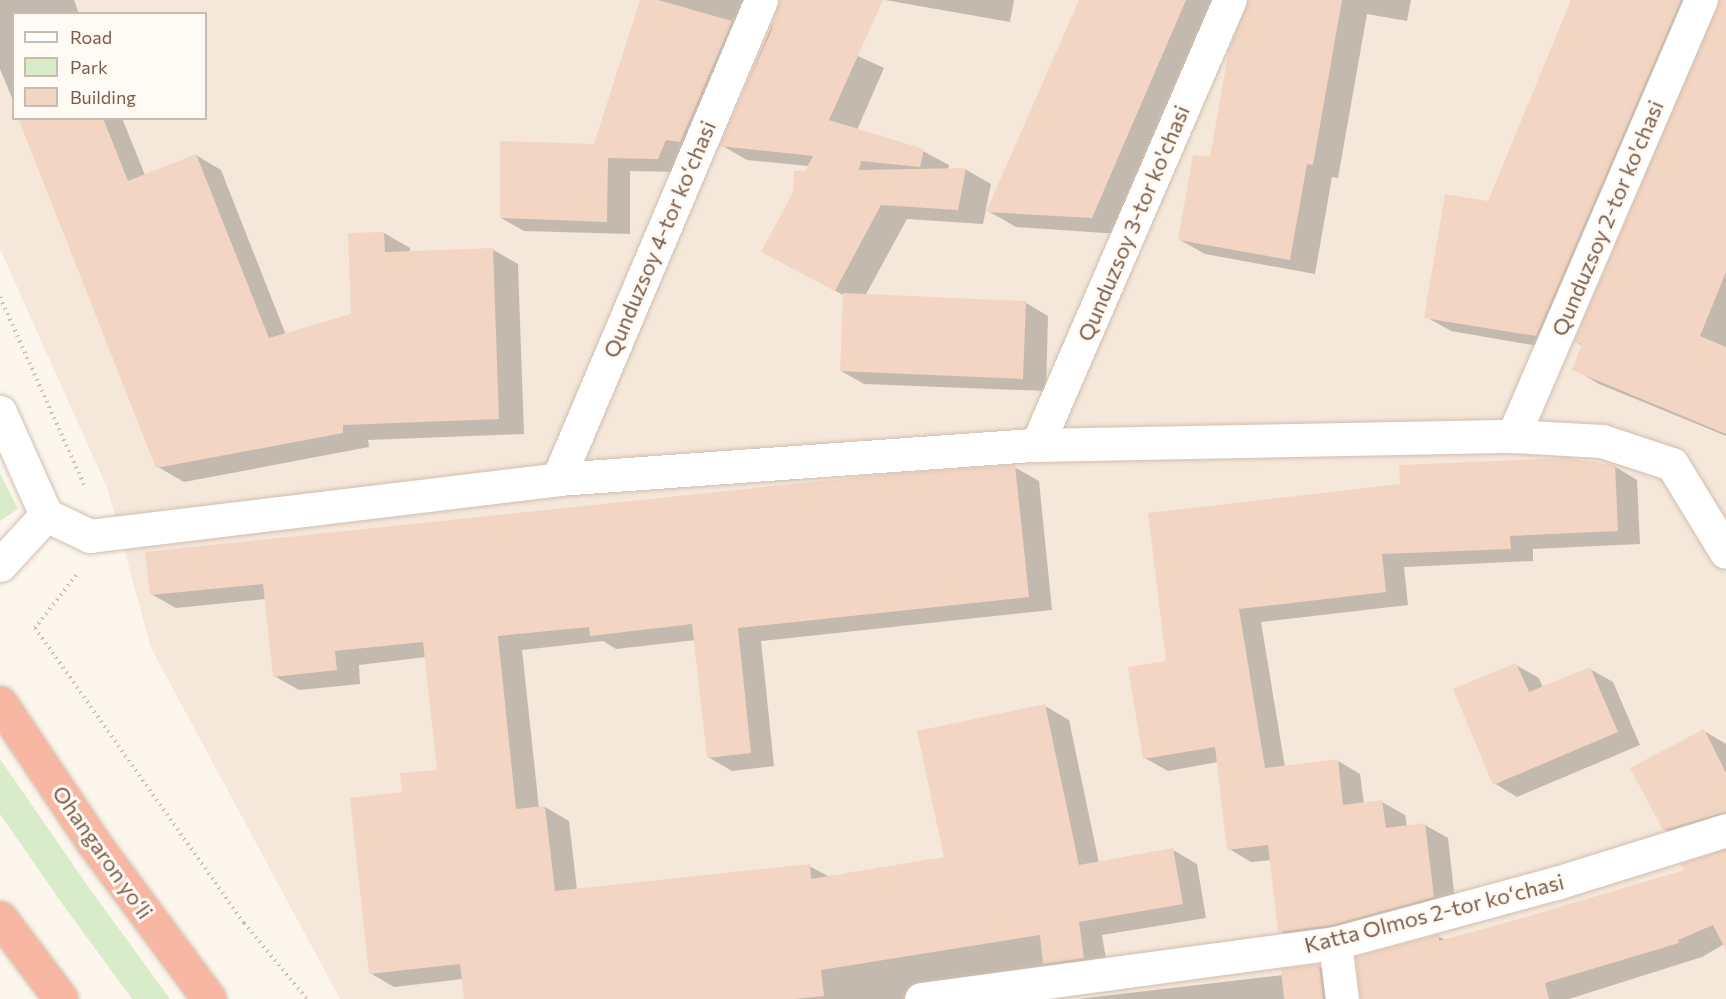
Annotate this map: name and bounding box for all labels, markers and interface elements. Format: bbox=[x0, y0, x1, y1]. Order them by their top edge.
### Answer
legend bbox=[12, 12, 207, 120]
text: Road bbox=[70, 26, 112, 48]
text: Park bbox=[70, 56, 108, 78]
text: Building bbox=[70, 86, 136, 108]
street label: Qunduzsoy 2-tor ko'chasi bbox=[1545, 96, 1669, 340]
street label: Qunduzsoy 3-tor ko'chasi bbox=[1071, 101, 1195, 345]
street label: Qunduzsoy 4-tor koʻchasi bbox=[597, 117, 721, 361]
street label: Ohangaron yoʻli bbox=[47, 780, 159, 924]
street label: Katta Olmos 2-tor koʻchasi bbox=[1301, 868, 1567, 958]

